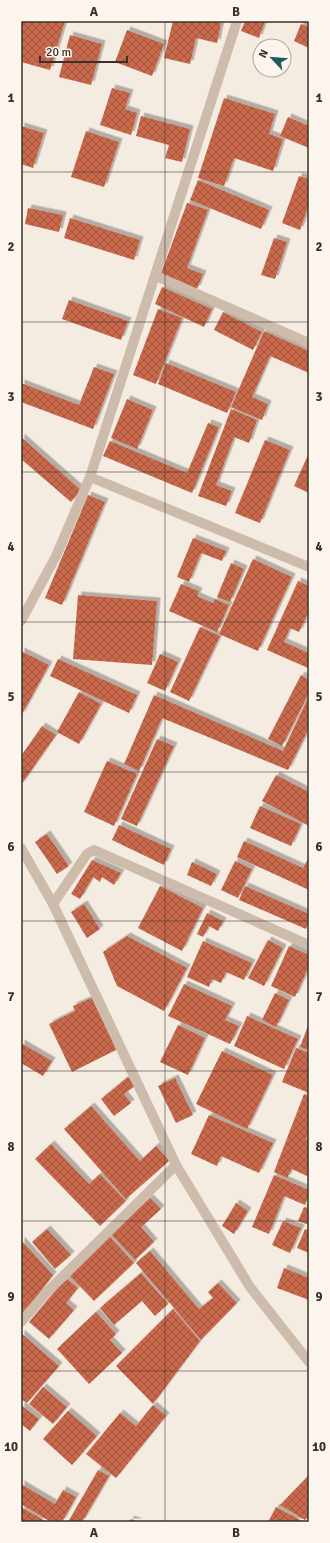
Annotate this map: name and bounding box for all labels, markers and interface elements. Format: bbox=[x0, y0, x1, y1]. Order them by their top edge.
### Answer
text: A bbox=[90, 4, 99, 20]
text: B bbox=[232, 4, 240, 20]
scale bar bbox=[40, 38, 127, 64]
north arrow bbox=[252, 38, 292, 78]
text: 20 m bbox=[46, 45, 71, 60]
text: N bbox=[256, 48, 271, 60]
text: 1 bbox=[7, 90, 15, 106]
text: 1 bbox=[315, 90, 323, 106]
text: 2 bbox=[7, 239, 15, 255]
text: 2 bbox=[315, 239, 323, 255]
text: 3 bbox=[7, 389, 15, 405]
text: 3 bbox=[315, 389, 323, 405]
text: 4 bbox=[7, 539, 15, 555]
text: 4 bbox=[315, 539, 323, 555]
text: 5 bbox=[7, 689, 15, 705]
text: 5 bbox=[315, 689, 323, 705]
text: 6 bbox=[7, 839, 15, 855]
text: 6 bbox=[315, 839, 323, 855]
text: 7 bbox=[7, 989, 15, 1005]
text: 7 bbox=[315, 989, 323, 1005]
text: 8 bbox=[7, 1139, 15, 1155]
text: 8 bbox=[315, 1139, 323, 1155]
text: 9 bbox=[7, 1289, 15, 1305]
text: 9 bbox=[315, 1289, 323, 1305]
text: 10 bbox=[4, 1439, 18, 1455]
text: 10 bbox=[312, 1439, 326, 1455]
text: A bbox=[90, 1525, 99, 1541]
text: B bbox=[232, 1525, 240, 1541]

